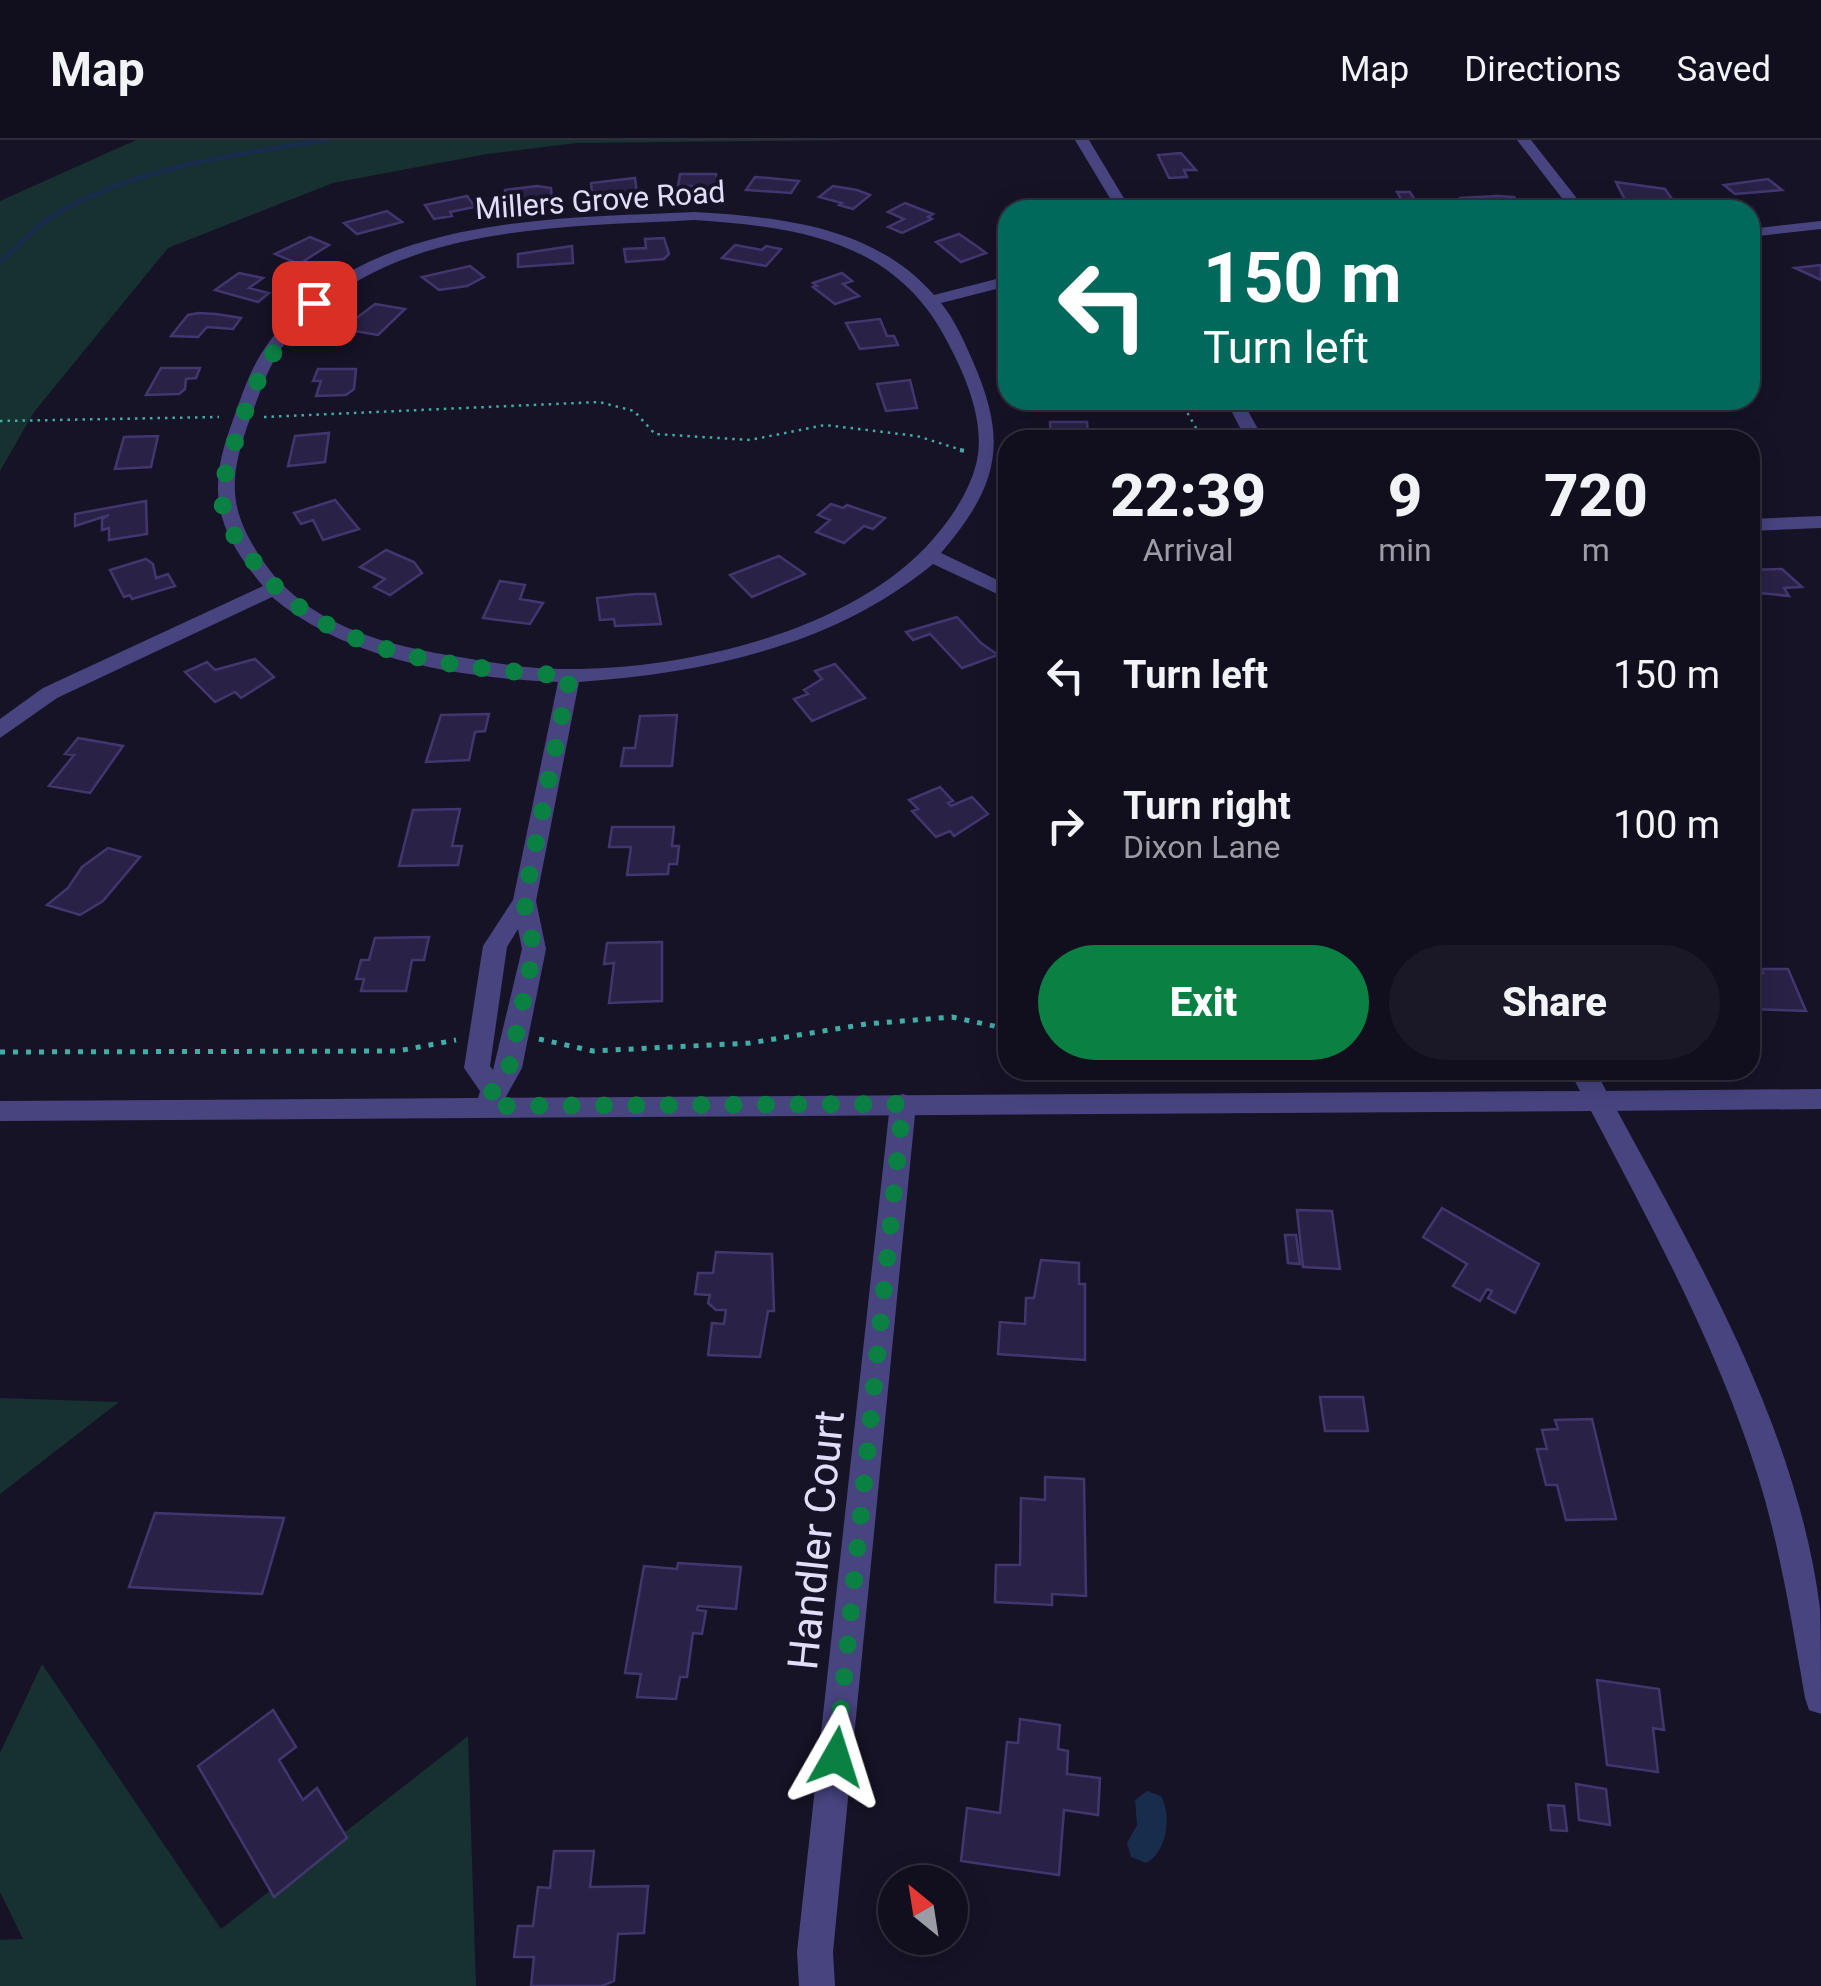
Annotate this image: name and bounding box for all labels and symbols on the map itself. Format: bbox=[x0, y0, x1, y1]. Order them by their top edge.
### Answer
street label: Millers Grove Road bbox=[474, 174, 726, 226]
pin bbox=[272, 261, 357, 346]
street label: Handler Court bbox=[778, 1408, 854, 1672]
position arrow bbox=[784, 1705, 888, 1809]
north arrow bbox=[878, 1865, 968, 1955]

